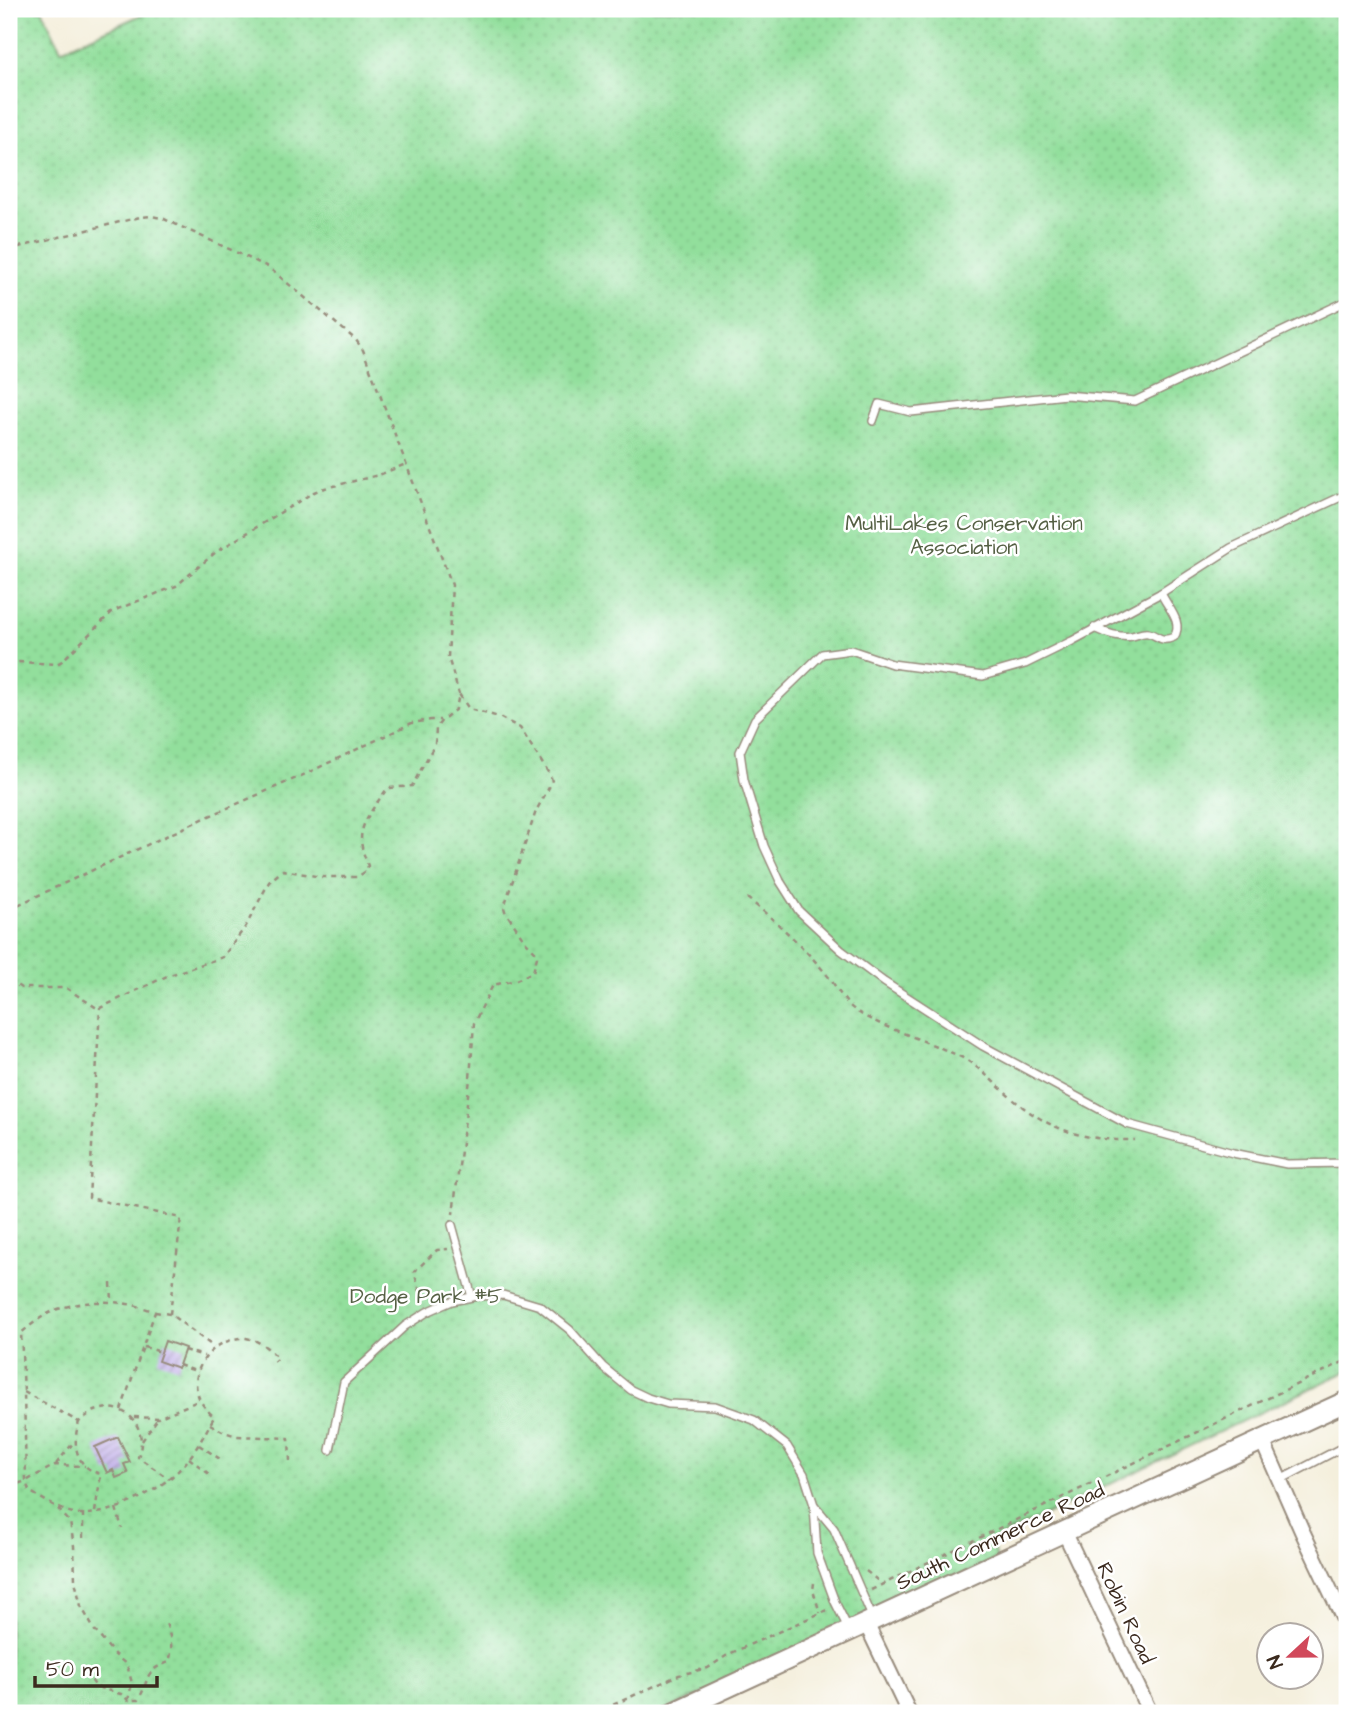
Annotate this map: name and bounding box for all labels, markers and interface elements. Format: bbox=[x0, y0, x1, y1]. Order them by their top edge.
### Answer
park label: MultiLakes Conservation Association bbox=[845, 509, 1083, 562]
park label: Dodge Park #5 bbox=[350, 1282, 502, 1313]
street label: South Commerce Road bbox=[891, 1475, 1109, 1598]
street label: Robin Road bbox=[1089, 1558, 1162, 1669]
north arrow bbox=[1254, 1620, 1324, 1690]
scale bar bbox=[35, 1645, 158, 1689]
text: N bbox=[1261, 1651, 1290, 1672]
text: 50 m bbox=[46, 1655, 100, 1684]

